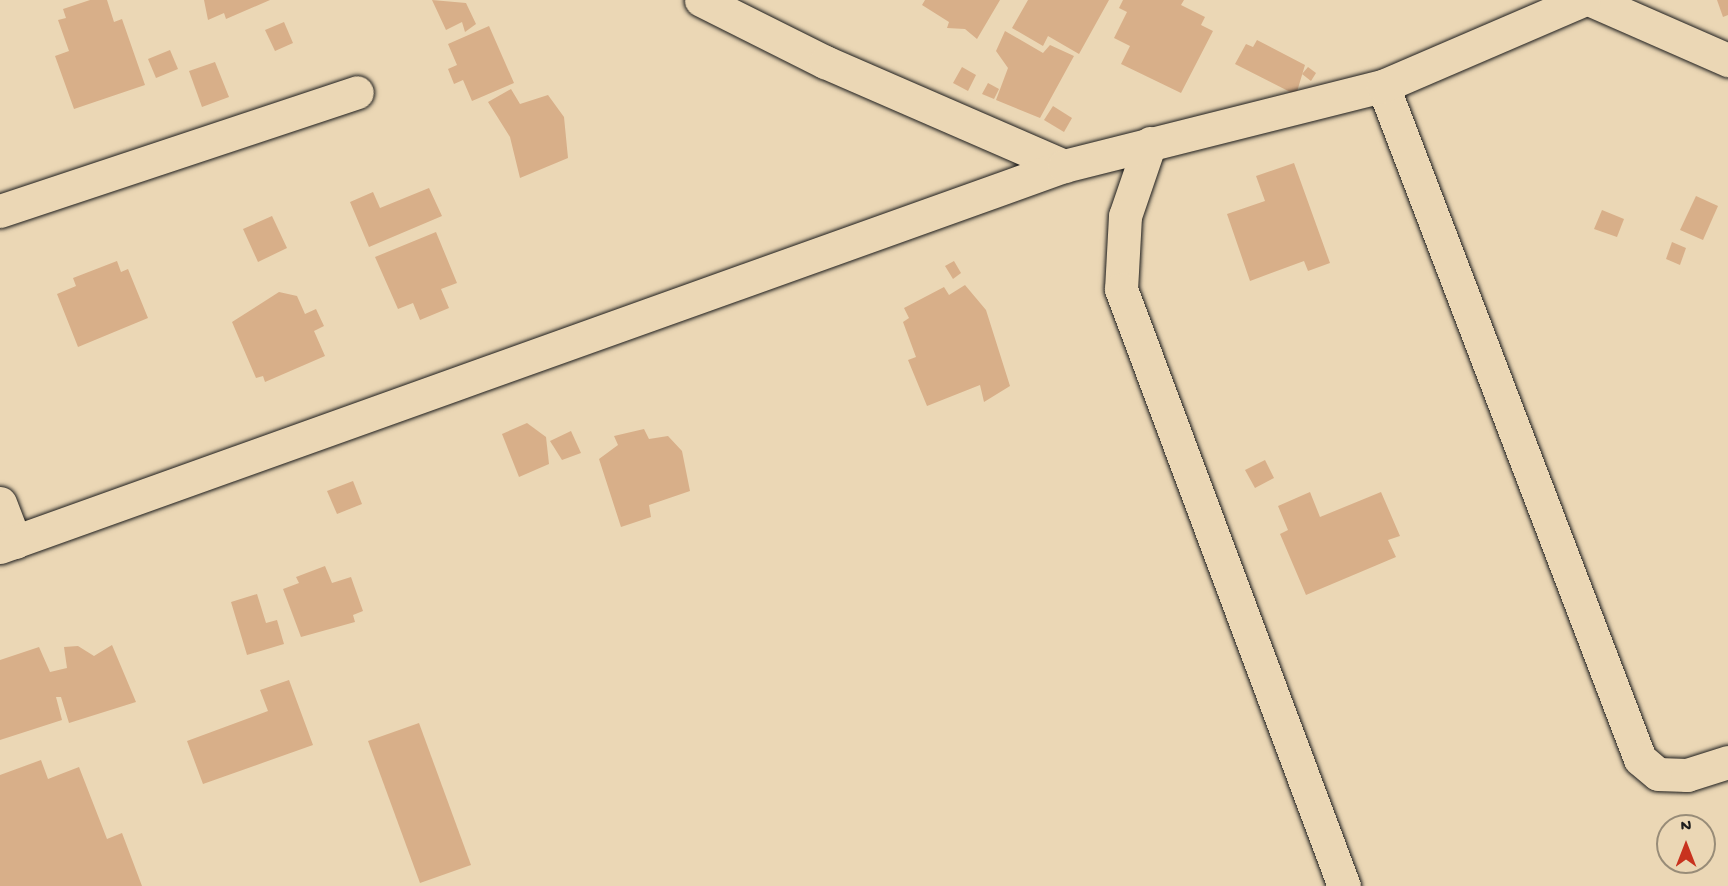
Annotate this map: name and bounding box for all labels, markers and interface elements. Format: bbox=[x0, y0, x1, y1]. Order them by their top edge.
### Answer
north arrow bbox=[1656, 814, 1716, 874]
text: N bbox=[1681, 818, 1691, 837]

